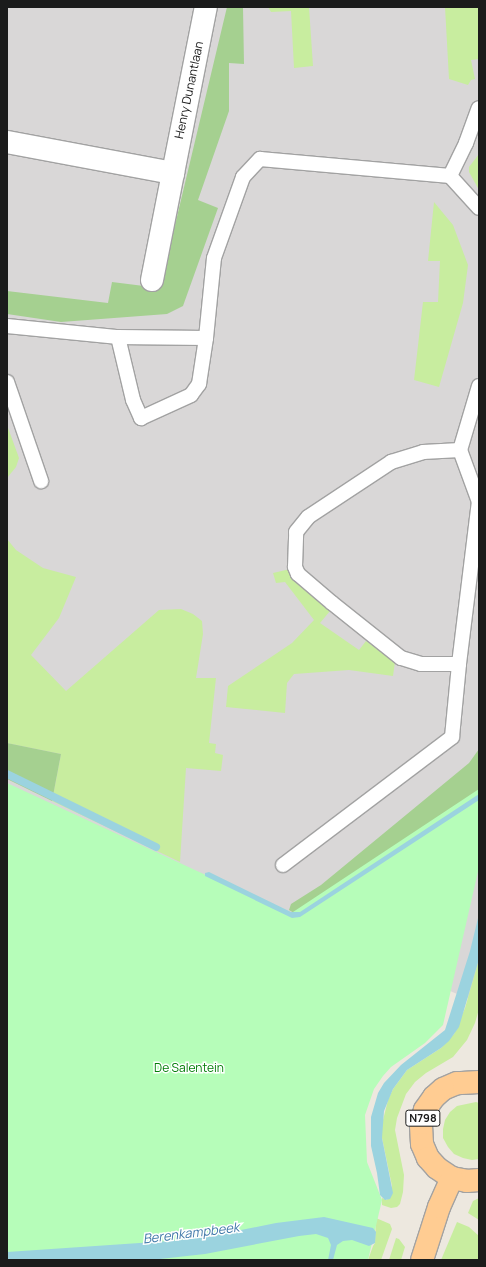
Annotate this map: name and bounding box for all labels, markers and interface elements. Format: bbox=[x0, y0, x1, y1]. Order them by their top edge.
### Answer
street label: Henry Dunantlaan bbox=[172, 40, 206, 140]
park label: De Salentein bbox=[154, 1061, 224, 1075]
road number: N798 bbox=[405, 1109, 441, 1127]
water label: Berenkampbeek bbox=[142, 1219, 240, 1247]

